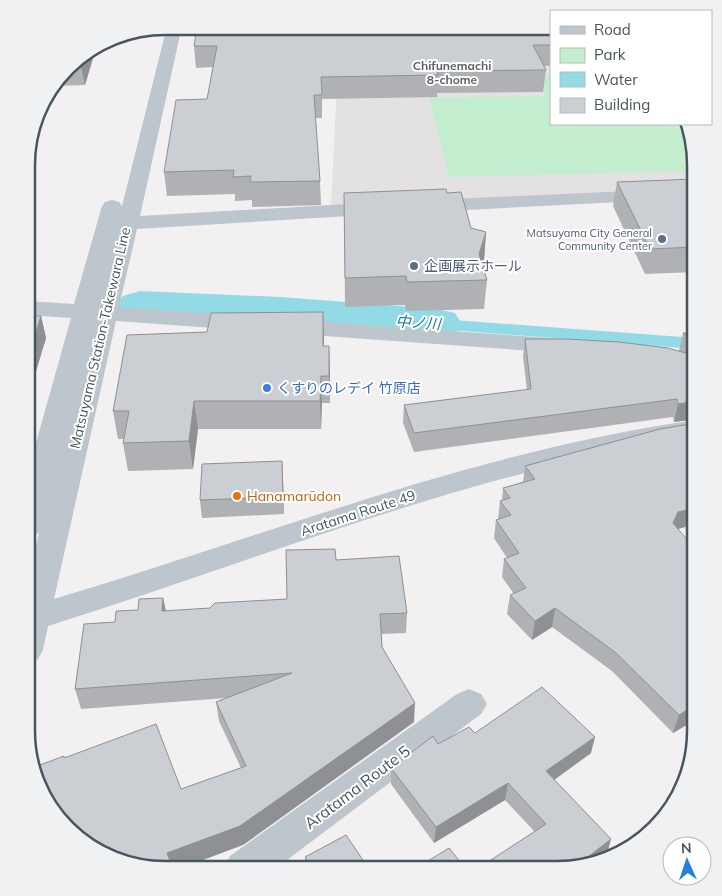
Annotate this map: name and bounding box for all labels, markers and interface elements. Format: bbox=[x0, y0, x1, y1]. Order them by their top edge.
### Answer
legend bbox=[550, 10, 712, 125]
text: Road bbox=[594, 20, 631, 39]
text: Park bbox=[594, 45, 626, 64]
district label: Chifunemachi 8-chome bbox=[413, 58, 491, 87]
text: Water bbox=[594, 70, 638, 89]
text: Building bbox=[594, 95, 650, 114]
street label: Matsuyama Station-Takewara Line bbox=[66, 225, 134, 451]
place label: Matsuyama City General Community Center bbox=[526, 226, 652, 253]
marker: Matsuyama City General Community Center bbox=[656, 233, 668, 245]
place label: 企画展示ホール bbox=[424, 257, 522, 275]
marker: 企画展示ホール bbox=[408, 260, 420, 272]
water label: 中ノ川 bbox=[395, 311, 443, 334]
place label: くすりのレデイ 竹原店 bbox=[277, 379, 421, 397]
marker: くすりのレデイ 竹原店 bbox=[261, 382, 273, 394]
street label: Aratama Route 49 bbox=[298, 486, 418, 540]
place label: Hanamarūdon bbox=[247, 487, 341, 505]
marker: Hanamarūdon bbox=[231, 490, 243, 502]
street label: Aratama Route 5 bbox=[300, 741, 414, 833]
north arrow bbox=[662, 836, 712, 886]
text: N bbox=[681, 839, 692, 857]

